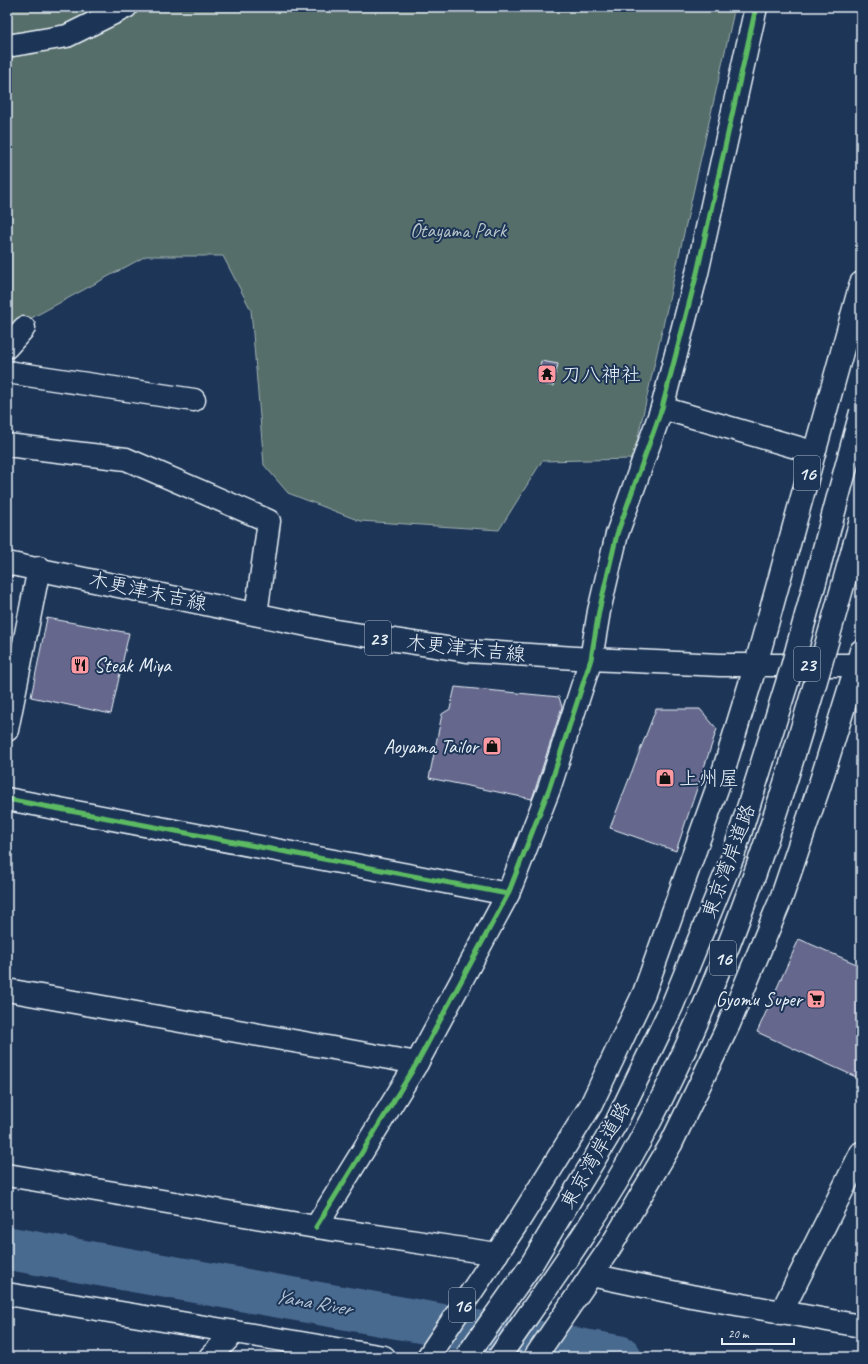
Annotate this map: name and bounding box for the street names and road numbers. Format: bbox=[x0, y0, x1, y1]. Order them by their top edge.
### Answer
road number: 16 bbox=[794, 456, 820, 490]
street label: 木更津末吉線 bbox=[87, 567, 209, 616]
road number: 23 bbox=[365, 621, 391, 655]
street label: 木更津末吉線 bbox=[405, 630, 527, 667]
road number: 23 bbox=[794, 647, 820, 681]
street label: 東京湾岸道路 bbox=[696, 801, 761, 922]
road number: 16 bbox=[710, 941, 736, 975]
street label: 東京湾岸道路 bbox=[555, 1097, 636, 1213]
road number: 16 bbox=[449, 1288, 475, 1322]

